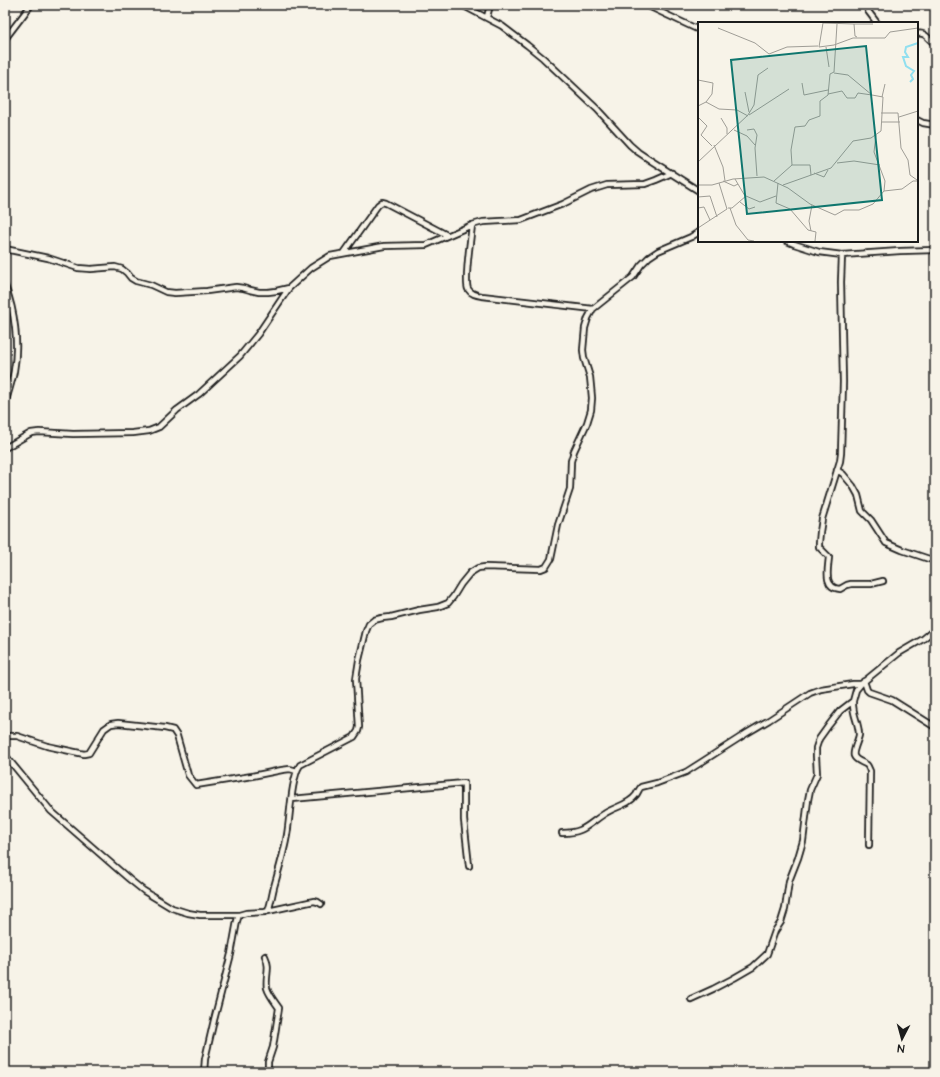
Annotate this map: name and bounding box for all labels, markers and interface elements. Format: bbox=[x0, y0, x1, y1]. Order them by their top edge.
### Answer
inset map bbox=[698, 22, 918, 242]
north arrow bbox=[882, 1019, 922, 1059]
text: N bbox=[897, 1041, 905, 1056]

